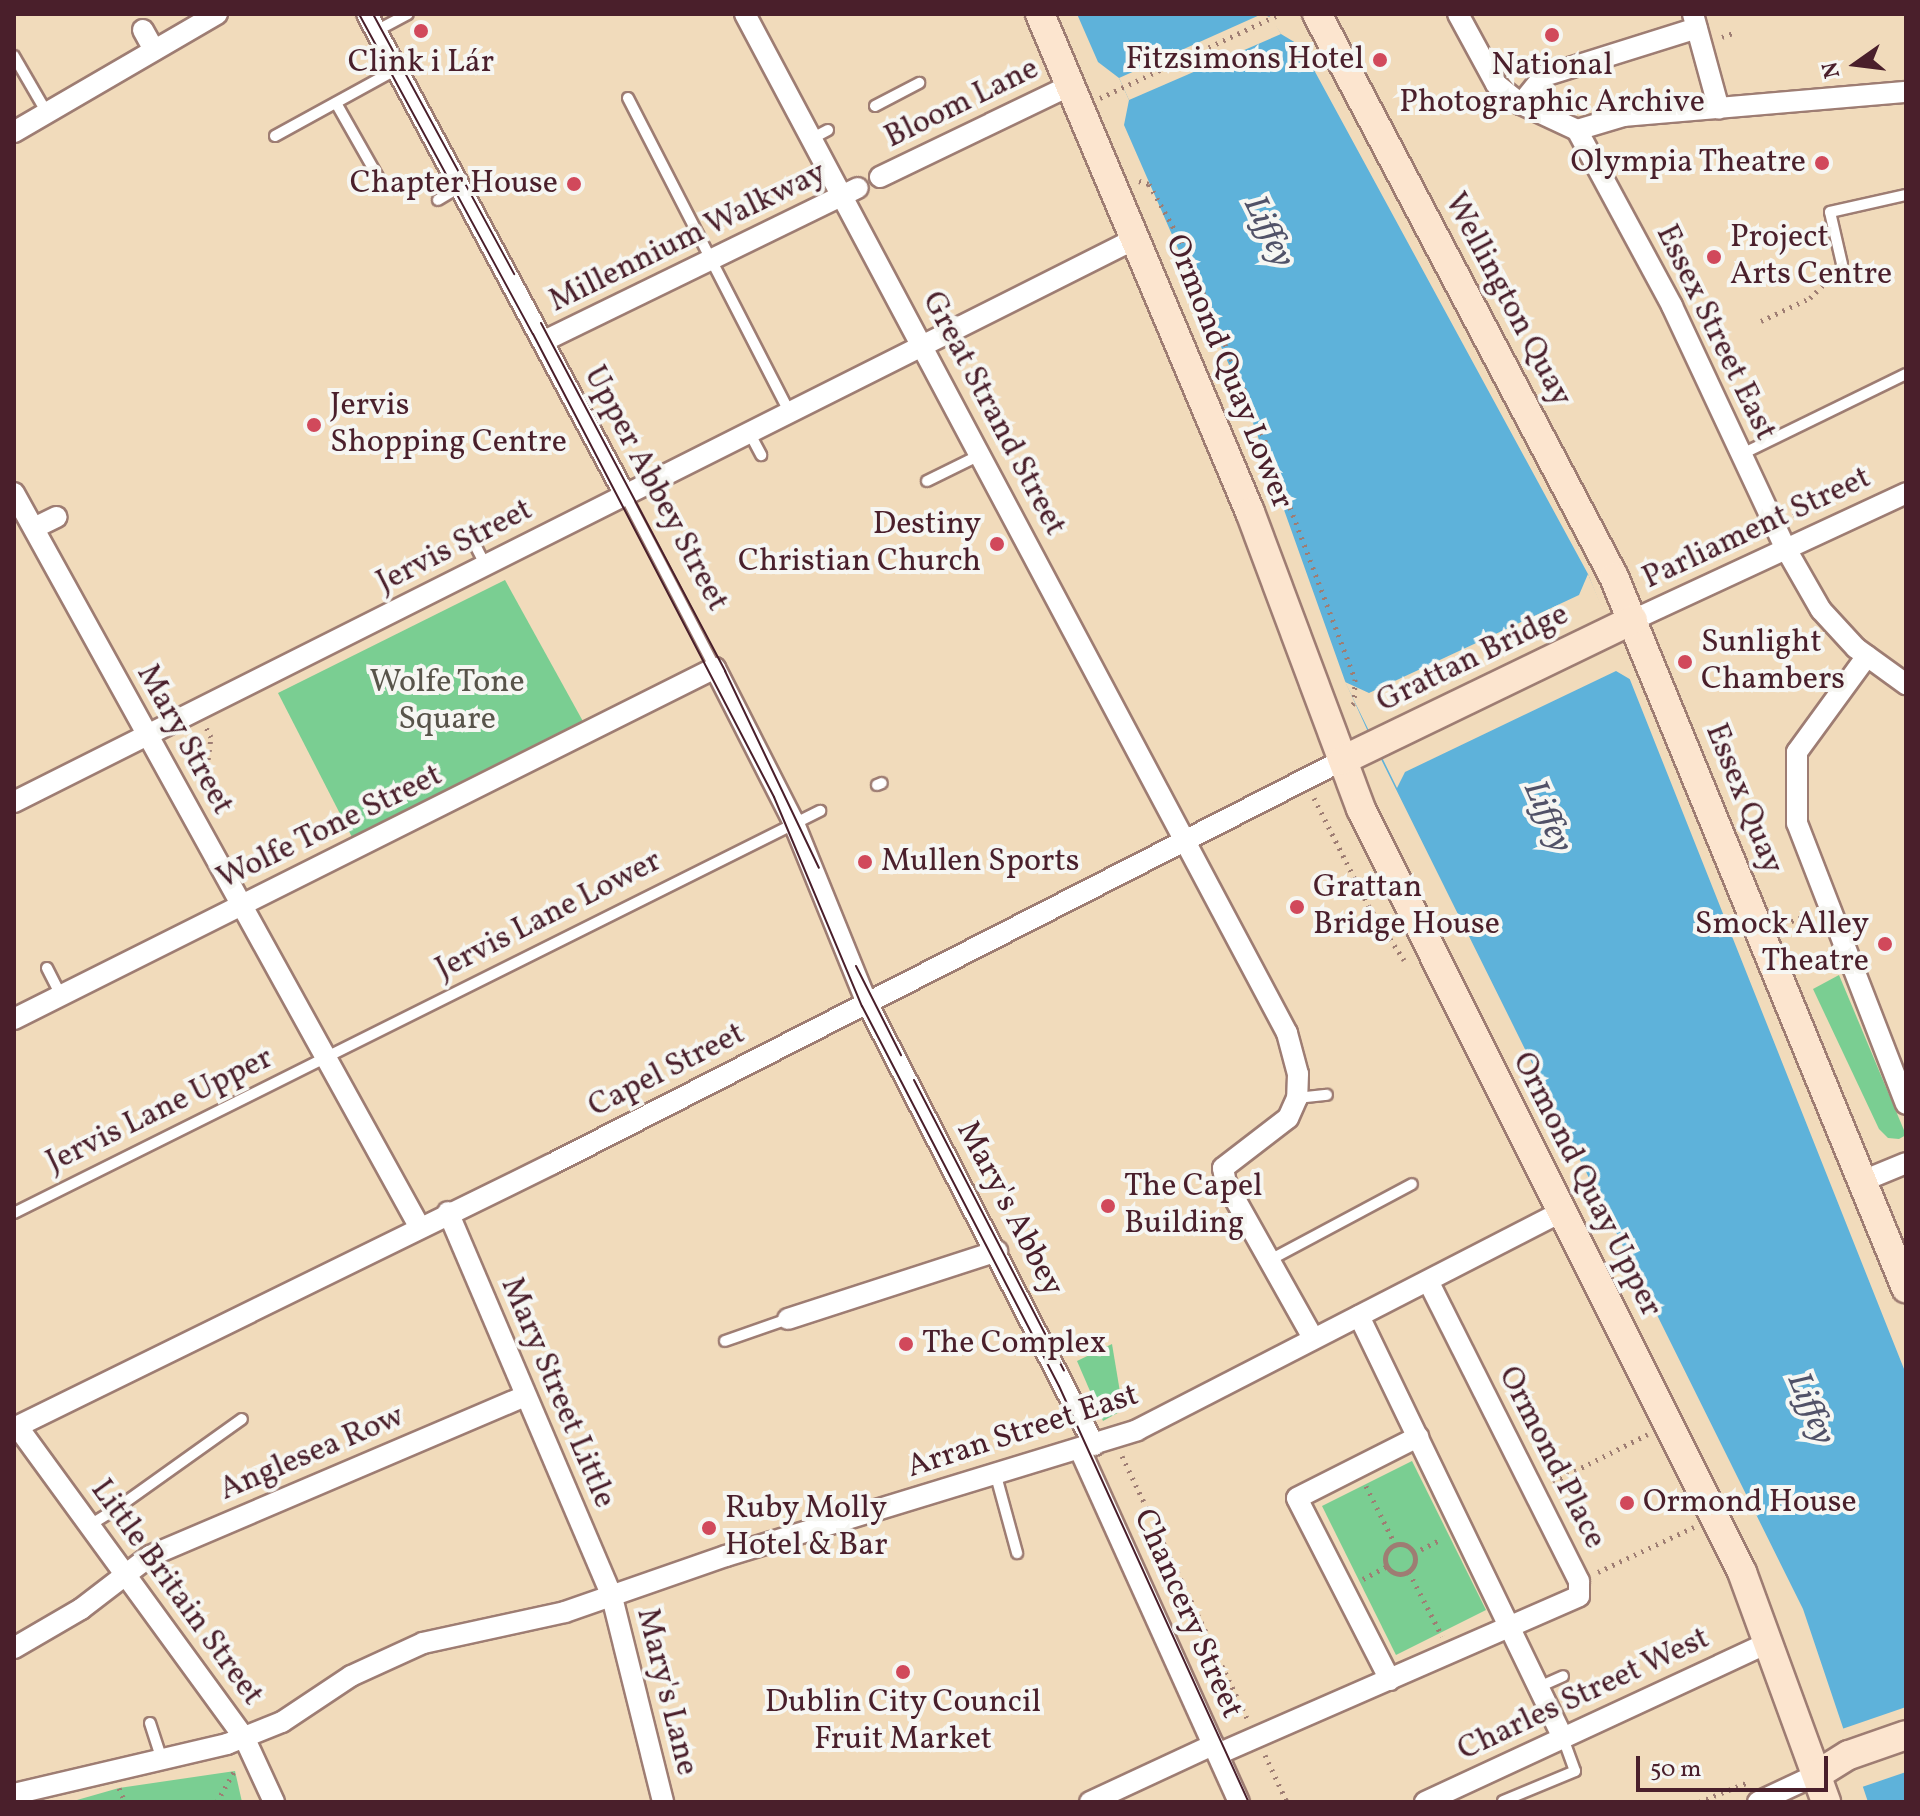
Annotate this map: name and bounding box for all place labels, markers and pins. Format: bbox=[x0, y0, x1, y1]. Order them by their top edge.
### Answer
marker: Clink i Lár bbox=[412, 22, 430, 40]
marker: National Photographic Archive bbox=[1543, 26, 1561, 44]
place label: Fitzsimons Hotel bbox=[1125, 41, 1364, 79]
place label: Clink i Lár bbox=[348, 44, 494, 82]
place label: National Photographic Archive bbox=[1399, 48, 1705, 123]
marker: Fitzsimons Hotel bbox=[1371, 51, 1389, 69]
place label: Olympia Theatre bbox=[1570, 144, 1806, 182]
marker: Olympia Theatre bbox=[1813, 154, 1831, 172]
place label: Chapter House bbox=[350, 165, 558, 203]
marker: Chapter House bbox=[565, 175, 583, 193]
place label: Project Arts Centre bbox=[1730, 220, 1892, 295]
marker: Project Arts Centre bbox=[1705, 248, 1723, 266]
place label: Jervis Shopping Centre bbox=[330, 388, 567, 463]
marker: Jervis Shopping Centre bbox=[305, 416, 323, 434]
place label: Destiny Christian Church bbox=[738, 507, 981, 582]
marker: Destiny Christian Church bbox=[988, 535, 1006, 553]
place label: Sunlight Chambers bbox=[1701, 625, 1845, 700]
marker: Sunlight Chambers bbox=[1676, 653, 1694, 671]
place label: Mullen Sports bbox=[881, 843, 1079, 881]
marker: Mullen Sports bbox=[856, 853, 874, 871]
place label: Grattan Bridge House bbox=[1313, 870, 1500, 945]
marker: Grattan Bridge House bbox=[1288, 898, 1306, 916]
place label: Smock Alley Theatre bbox=[1695, 907, 1869, 982]
marker: Smock Alley Theatre bbox=[1876, 935, 1894, 953]
place label: The Capel Building bbox=[1124, 1169, 1263, 1244]
marker: The Capel Building bbox=[1099, 1197, 1117, 1215]
place label: The Complex bbox=[922, 1325, 1106, 1363]
marker: The Complex bbox=[897, 1335, 915, 1353]
place label: Ormond House bbox=[1643, 1484, 1857, 1522]
place label: Ruby Molly Hotel & Bar bbox=[725, 1491, 888, 1566]
marker: Ormond House bbox=[1618, 1494, 1636, 1512]
marker: Ruby Molly Hotel & Bar bbox=[700, 1519, 718, 1537]
marker: Dublin City Council Fruit Market bbox=[894, 1663, 912, 1681]
place label: Dublin City Council Fruit Market bbox=[764, 1685, 1042, 1760]

